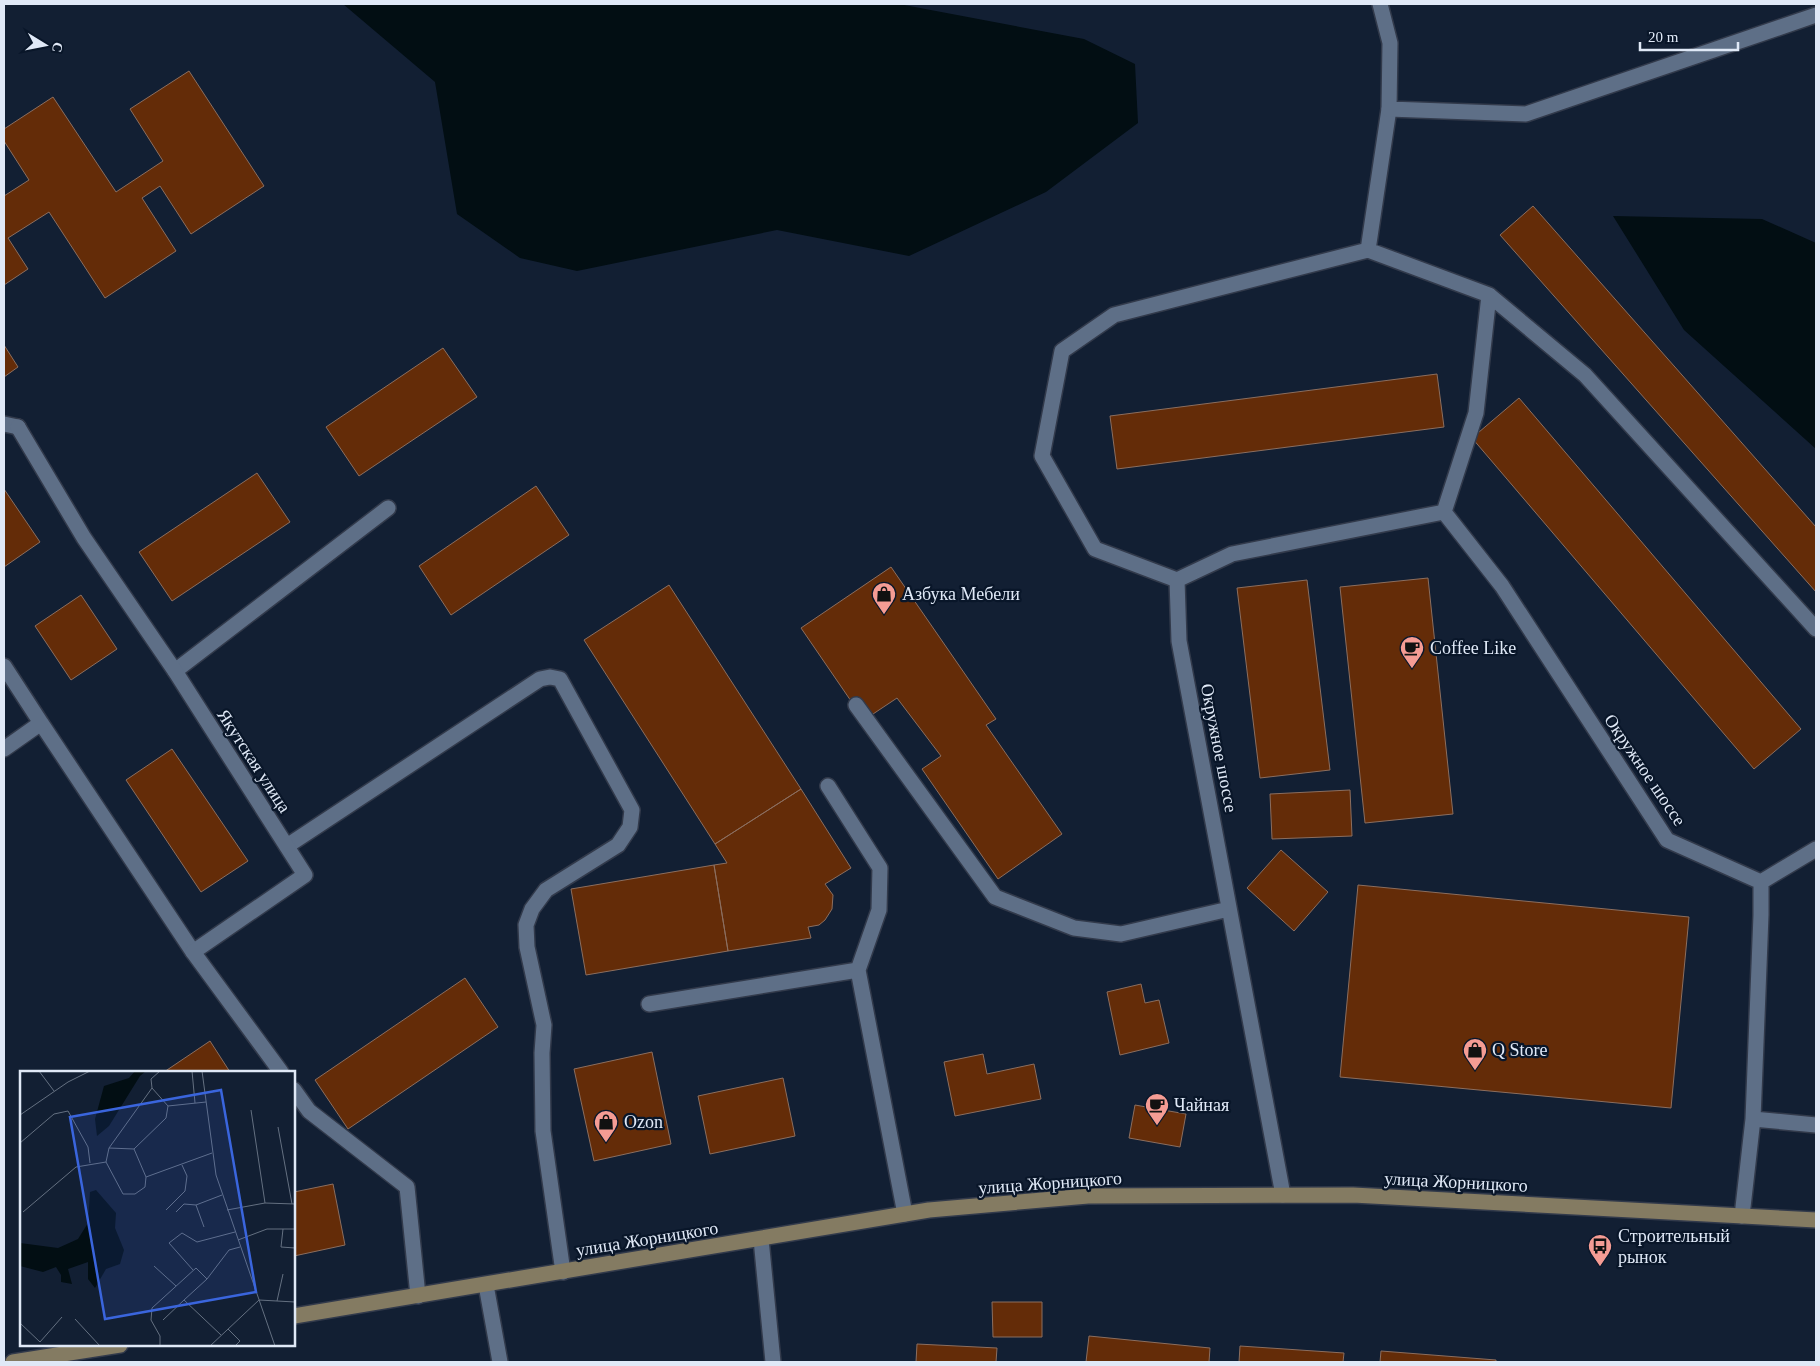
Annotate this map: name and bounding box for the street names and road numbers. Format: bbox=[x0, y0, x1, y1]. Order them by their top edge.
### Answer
street label: Окружное шоссе bbox=[1197, 682, 1241, 814]
street label: Якутская улица bbox=[213, 706, 295, 816]
street label: Окружное шоссе bbox=[1600, 710, 1690, 830]
street label: улица Жорницкого bbox=[978, 1168, 1122, 1198]
street label: улица Жорницкого bbox=[1384, 1168, 1528, 1196]
street label: улица Жорницкого bbox=[574, 1218, 720, 1260]

